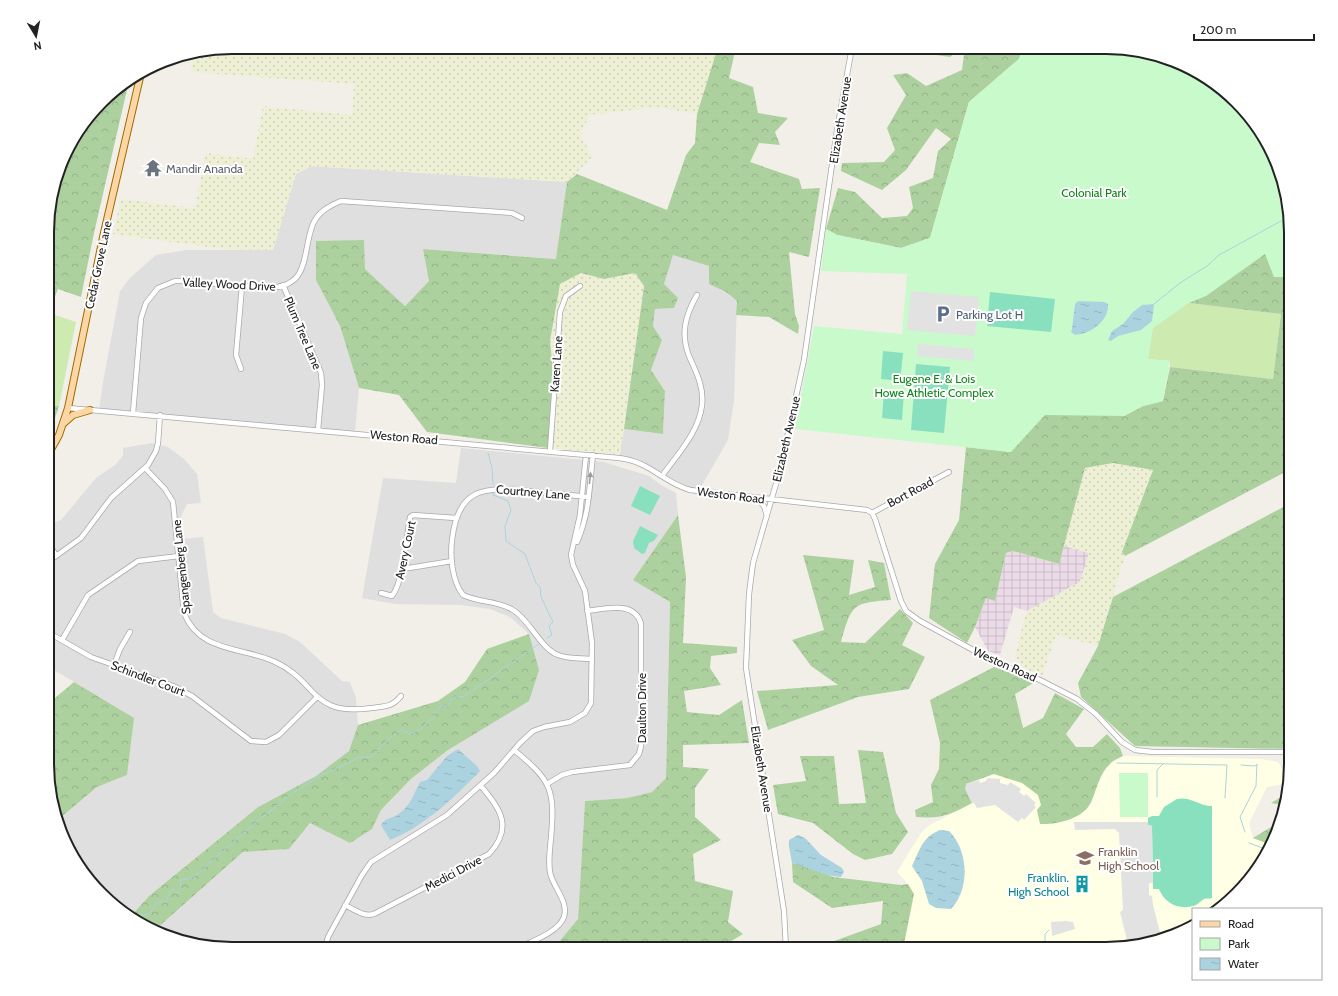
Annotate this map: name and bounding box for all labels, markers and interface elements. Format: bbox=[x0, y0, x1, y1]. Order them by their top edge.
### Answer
north arrow bbox=[16, 16, 56, 56]
scale bar bbox=[1194, 16, 1314, 42]
text: 200 m bbox=[1200, 22, 1236, 37]
text: N bbox=[33, 38, 43, 53]
street label: Elizabeth Avenue bbox=[826, 76, 854, 164]
temple icon: Mandir Ananda bbox=[143, 158, 163, 178]
place label: Mandir Ananda bbox=[166, 161, 243, 176]
park label: Colonial Park bbox=[1061, 185, 1127, 200]
street label: Cedar Grove Lane bbox=[81, 220, 115, 310]
street label: Valley Wood Drive bbox=[182, 274, 276, 294]
street label: Plum Tree Lane bbox=[281, 294, 325, 372]
parking icon: Parking Lot H bbox=[933, 304, 953, 324]
place label: Parking Lot H bbox=[956, 307, 1023, 322]
street label: Karen Lane bbox=[547, 335, 565, 393]
park label: Eugene E. & Lois Howe Athletic Complex bbox=[874, 371, 994, 400]
street label: Elizabeth Avenue bbox=[769, 395, 803, 483]
street label: Weston Road bbox=[369, 427, 439, 447]
one-way arrow bbox=[587, 472, 594, 484]
street label: Bort Road bbox=[884, 474, 936, 510]
street label: Courtney Lane bbox=[495, 481, 571, 503]
street label: Weston Road bbox=[696, 483, 766, 507]
street label: Spangenberg Lane bbox=[169, 519, 193, 615]
street label: Avery Court bbox=[391, 519, 419, 581]
street label: Weston Road bbox=[971, 643, 1039, 685]
street label: Schindler Court bbox=[109, 657, 187, 699]
street label: Daulton Drive bbox=[634, 673, 649, 743]
street label: Elizabeth Avenue bbox=[748, 725, 776, 813]
place label: Franklin High School bbox=[1098, 844, 1159, 873]
school or university icon: Franklin High School bbox=[1075, 848, 1095, 868]
street label: Medici Drive bbox=[422, 852, 484, 894]
place label: Franklin. High School bbox=[1008, 870, 1069, 899]
building icon: Franklin. High School bbox=[1072, 874, 1092, 894]
legend bbox=[1192, 908, 1322, 980]
text: Road bbox=[1228, 916, 1254, 931]
text: Park bbox=[1228, 936, 1250, 951]
text: Water bbox=[1228, 956, 1259, 971]

